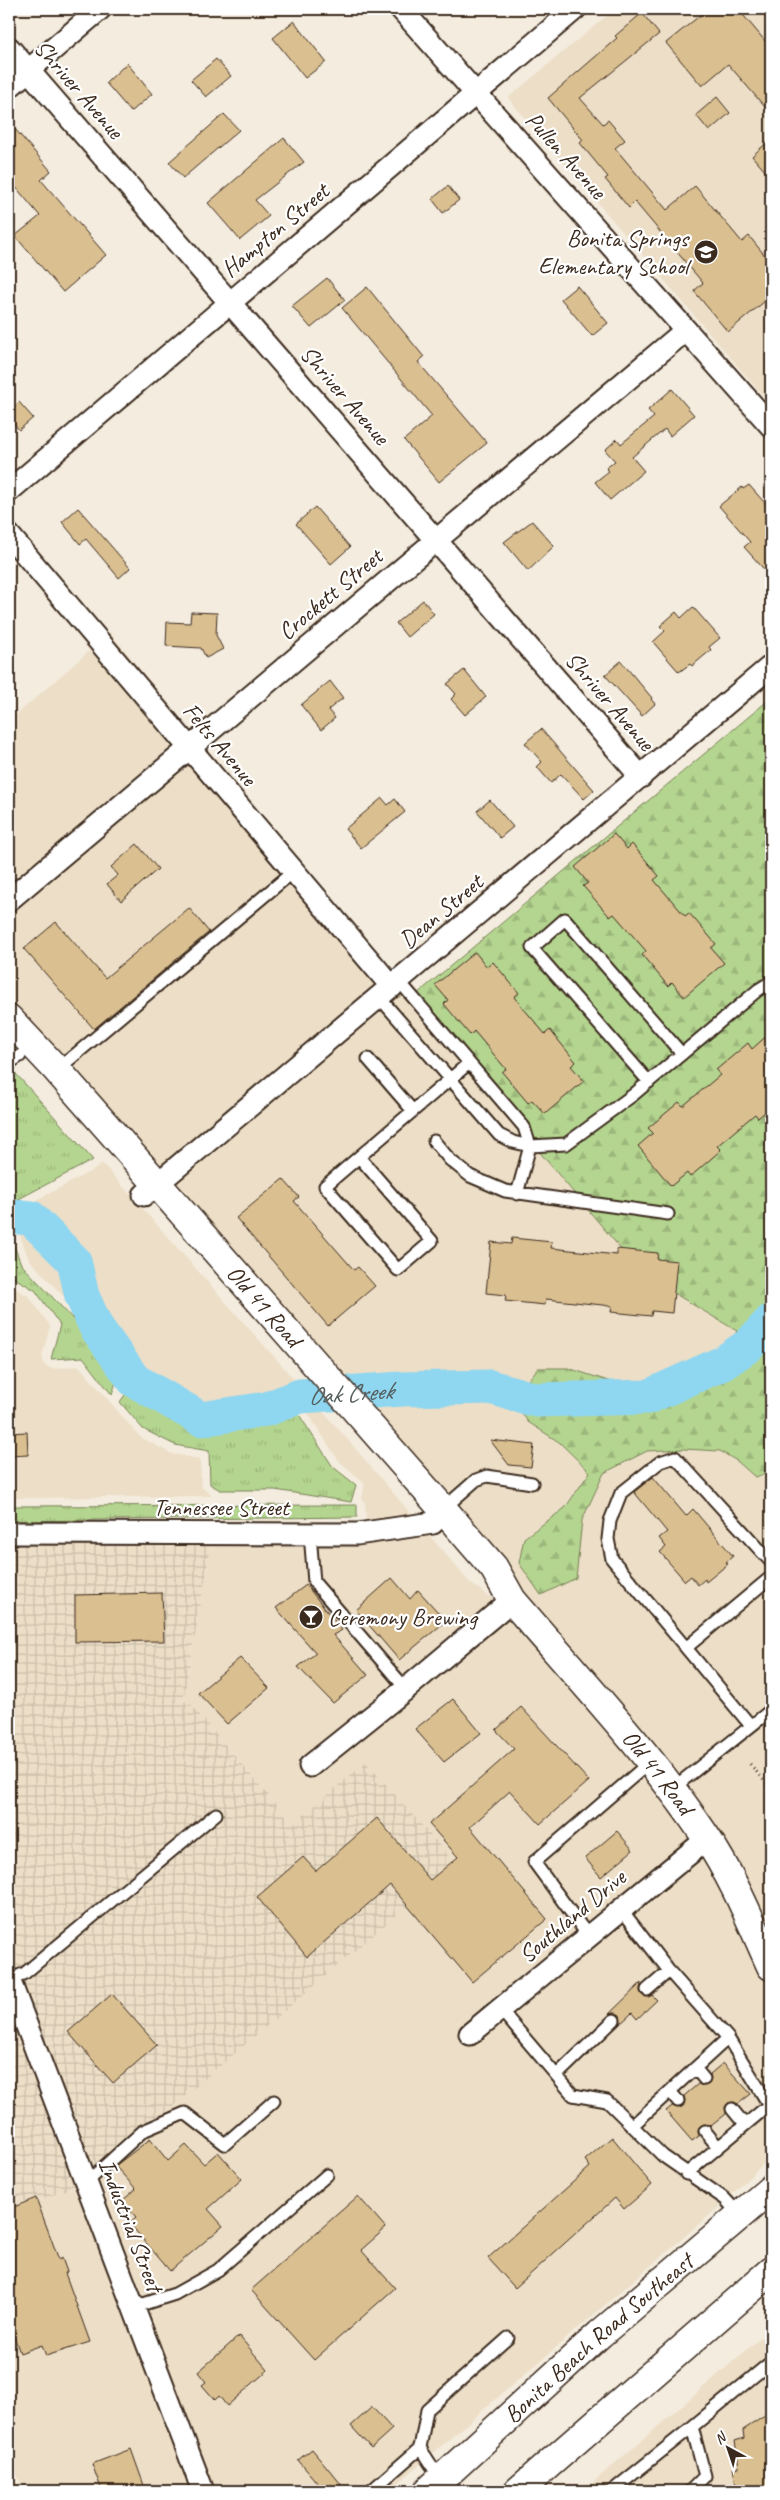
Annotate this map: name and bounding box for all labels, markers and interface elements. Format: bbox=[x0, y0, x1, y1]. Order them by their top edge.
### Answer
street label: Shriver Avenue bbox=[28, 33, 132, 146]
street label: Pullen Avenue bbox=[519, 105, 614, 207]
street label: Hampton Street bbox=[215, 175, 337, 284]
place label: Bonita Springs Elementary School bbox=[538, 223, 692, 281]
school or university icon: Bonita Springs Elementary School bbox=[693, 239, 719, 265]
street label: Shriver Avenue bbox=[294, 339, 398, 452]
street label: Crockett Street bbox=[272, 540, 390, 646]
street label: Shriver Avenue bbox=[559, 645, 663, 758]
street label: Felts Avenue bbox=[176, 696, 265, 794]
street label: Dean Street bbox=[393, 866, 490, 955]
street label: Old 41 Road bbox=[220, 1259, 311, 1356]
water label: Oak Creek bbox=[307, 1374, 398, 1412]
street label: Tennessee Street bbox=[153, 1492, 291, 1522]
place label: Ceremony Brewing bbox=[328, 1602, 479, 1632]
bar icon: Ceremony Brewing bbox=[298, 1604, 324, 1630]
street label: Old 41 Road bbox=[616, 1724, 702, 1823]
street label: Southland Drive bbox=[512, 1861, 633, 1969]
street label: Industrial Street bbox=[92, 2154, 171, 2298]
street label: Bonita Beach Road Southeast bbox=[498, 2245, 701, 2429]
north arrow bbox=[702, 2422, 752, 2472]
text: N bbox=[711, 2428, 731, 2448]

